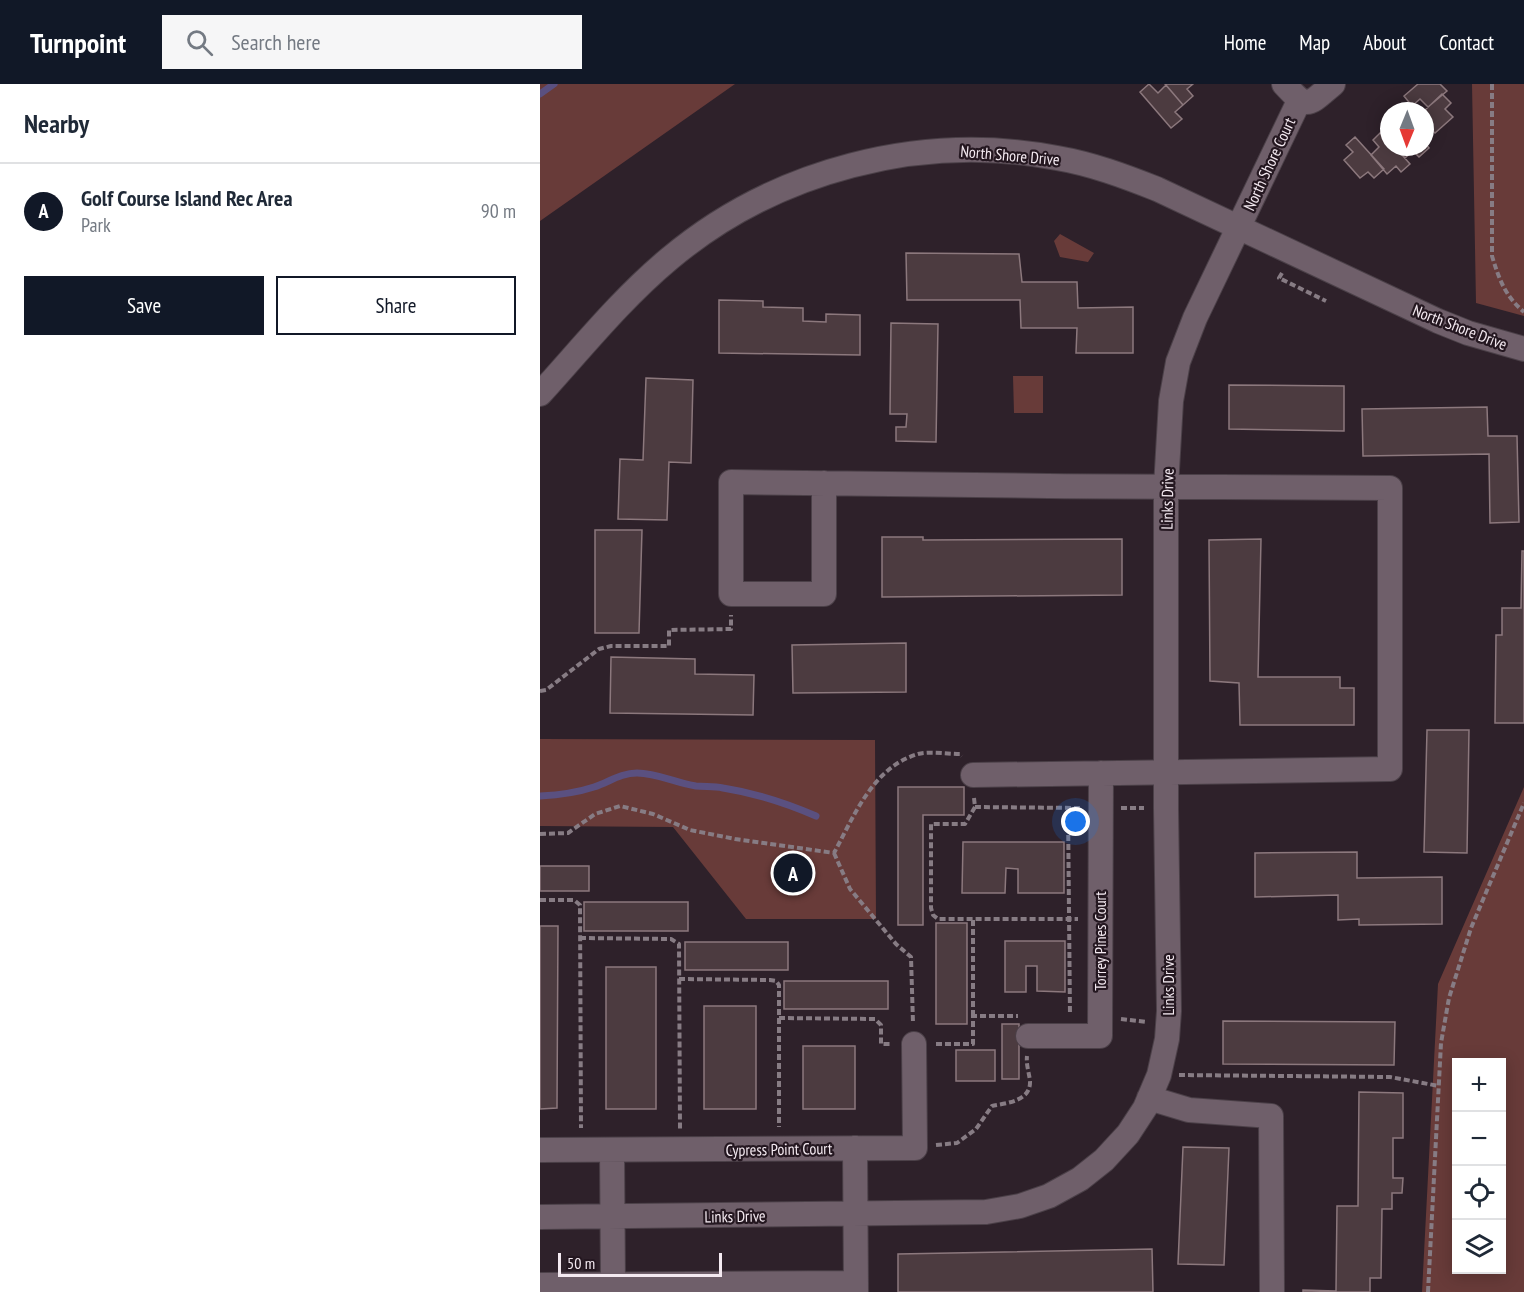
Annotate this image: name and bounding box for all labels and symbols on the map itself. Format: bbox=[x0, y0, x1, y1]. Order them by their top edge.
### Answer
north arrow bbox=[1380, 102, 1434, 156]
street label: North Shore Court bbox=[1239, 114, 1299, 214]
street label: North Shore Drive bbox=[960, 141, 1060, 169]
street label: North Shore Drive bbox=[1410, 300, 1510, 354]
street label: Links Drive bbox=[1156, 468, 1178, 530]
your location bbox=[1061, 807, 1090, 836]
pin: A bbox=[774, 850, 812, 896]
street label: Torrey Pines Court bbox=[1090, 891, 1110, 991]
street label: Links Drive bbox=[1158, 954, 1178, 1016]
street label: Cypress Point Court bbox=[725, 1138, 833, 1160]
street label: Links Drive bbox=[704, 1205, 766, 1227]
scale bar bbox=[558, 1250, 722, 1278]

